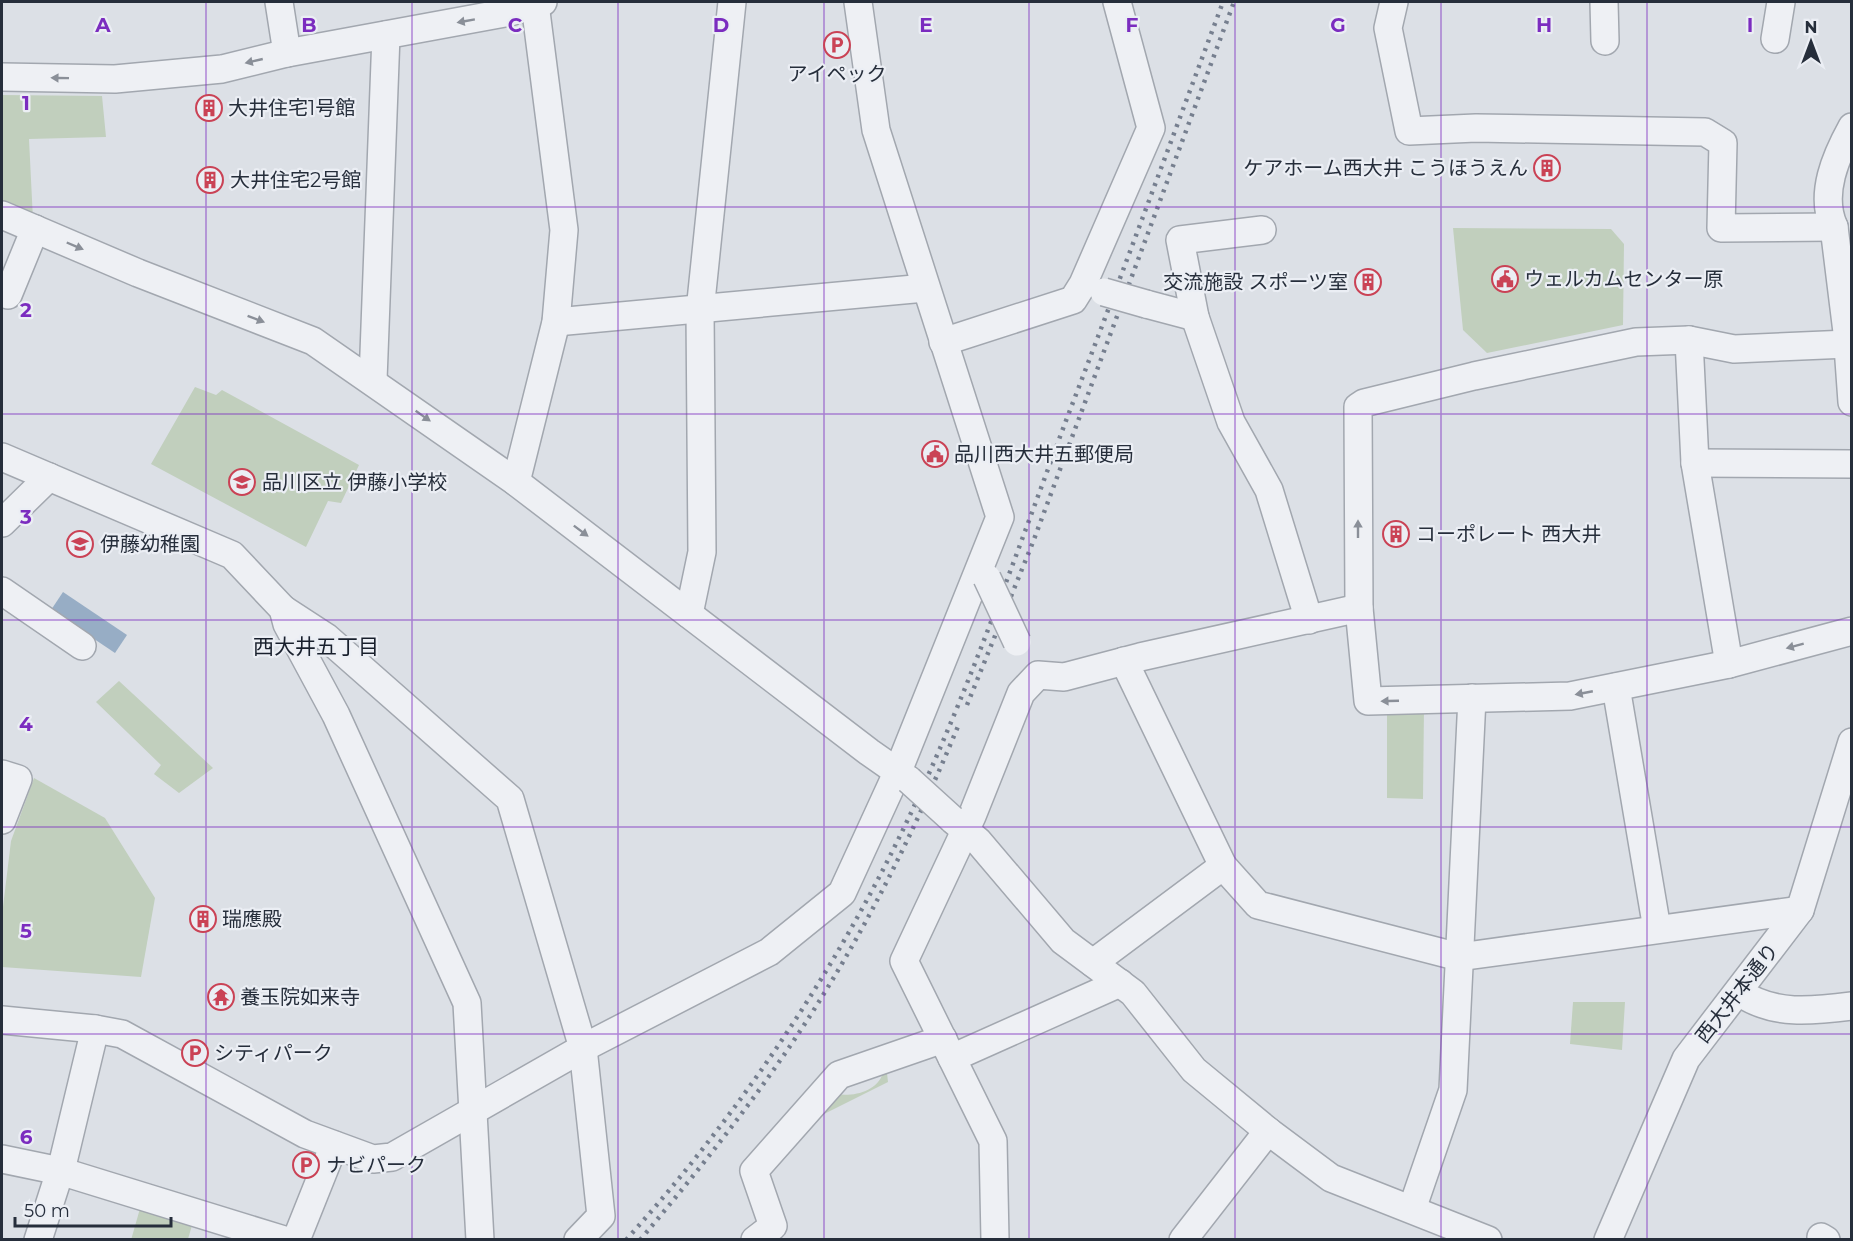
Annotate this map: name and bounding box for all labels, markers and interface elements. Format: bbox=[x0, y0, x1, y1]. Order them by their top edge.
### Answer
north arrow bbox=[1781, 12, 1841, 72]
text: A bbox=[94, 13, 111, 37]
text: B bbox=[301, 13, 317, 37]
text: C bbox=[508, 13, 523, 37]
text: D bbox=[713, 13, 729, 37]
text: E bbox=[919, 13, 933, 37]
text: F bbox=[1126, 13, 1139, 37]
text: G bbox=[1330, 13, 1346, 37]
text: H bbox=[1536, 13, 1552, 37]
text: I bbox=[1747, 13, 1753, 37]
one-way arrow bbox=[457, 16, 476, 25]
text: N bbox=[1805, 18, 1817, 37]
parking icon: アイペック bbox=[822, 30, 852, 60]
one-way arrow bbox=[245, 57, 263, 67]
place label: アイペック bbox=[788, 62, 887, 86]
one-way arrow bbox=[51, 73, 70, 83]
text: 1 bbox=[22, 91, 30, 115]
building icon: 大井住宅1号館 bbox=[194, 93, 224, 123]
place label: 大井住宅1号館 bbox=[228, 96, 355, 120]
building icon: ケアホーム西大井 こうほうえん bbox=[1532, 153, 1562, 183]
place label: ケアホーム西大井 こうほうえん bbox=[1243, 156, 1528, 180]
building icon: 大井住宅2号館 bbox=[195, 165, 225, 195]
place label: 大井住宅2号館 bbox=[230, 168, 361, 192]
one-way arrow bbox=[66, 241, 84, 251]
public building icon: ウェルカムセンター原 bbox=[1490, 264, 1520, 294]
building icon: 交流施設 スポーツ室 bbox=[1353, 267, 1383, 297]
place label: ウェルカムセンター原 bbox=[1524, 267, 1723, 291]
place label: 交流施設 スポーツ室 bbox=[1163, 270, 1348, 294]
text: 2 bbox=[20, 298, 32, 322]
one-way arrow bbox=[247, 314, 265, 324]
one-way arrow bbox=[415, 410, 431, 422]
public building icon: 品川西大井五郵便局 bbox=[920, 439, 950, 469]
place label: 品川西大井五郵便局 bbox=[954, 442, 1134, 466]
school or university icon: 品川区立 伊藤小学校 bbox=[227, 467, 257, 497]
place label: 品川区立 伊藤小学校 bbox=[262, 470, 447, 494]
text: 3 bbox=[19, 505, 32, 529]
one-way arrow bbox=[1354, 519, 1363, 538]
building icon: コーポレート 西大井 bbox=[1381, 519, 1411, 549]
place label: コーポレート 西大井 bbox=[1416, 522, 1601, 546]
one-way arrow bbox=[573, 525, 588, 537]
school or university icon: 伊藤幼稚園 bbox=[65, 529, 95, 559]
place label: 伊藤幼稚園 bbox=[100, 532, 200, 556]
district label: 西大井五丁目 bbox=[253, 634, 379, 659]
one-way arrow bbox=[1786, 642, 1804, 651]
one-way arrow bbox=[1575, 689, 1594, 698]
one-way arrow bbox=[1380, 696, 1399, 705]
text: 4 bbox=[19, 712, 33, 736]
building icon: 瑞應殿 bbox=[188, 904, 218, 934]
place label: 瑞應殿 bbox=[222, 907, 282, 931]
text: 5 bbox=[20, 919, 32, 943]
street label: 西大井本通り bbox=[1691, 938, 1783, 1048]
temple icon: 養玉院如来寺 bbox=[206, 982, 236, 1012]
place label: 養玉院如来寺 bbox=[240, 985, 360, 1009]
parking icon: シティパーク bbox=[180, 1038, 210, 1068]
place label: シティパーク bbox=[214, 1041, 333, 1065]
text: 6 bbox=[20, 1125, 33, 1149]
parking icon: ナビパーク bbox=[291, 1150, 321, 1180]
place label: ナビパーク bbox=[326, 1153, 426, 1177]
scale bar bbox=[15, 1190, 171, 1228]
text: 50 m bbox=[24, 1200, 70, 1222]

